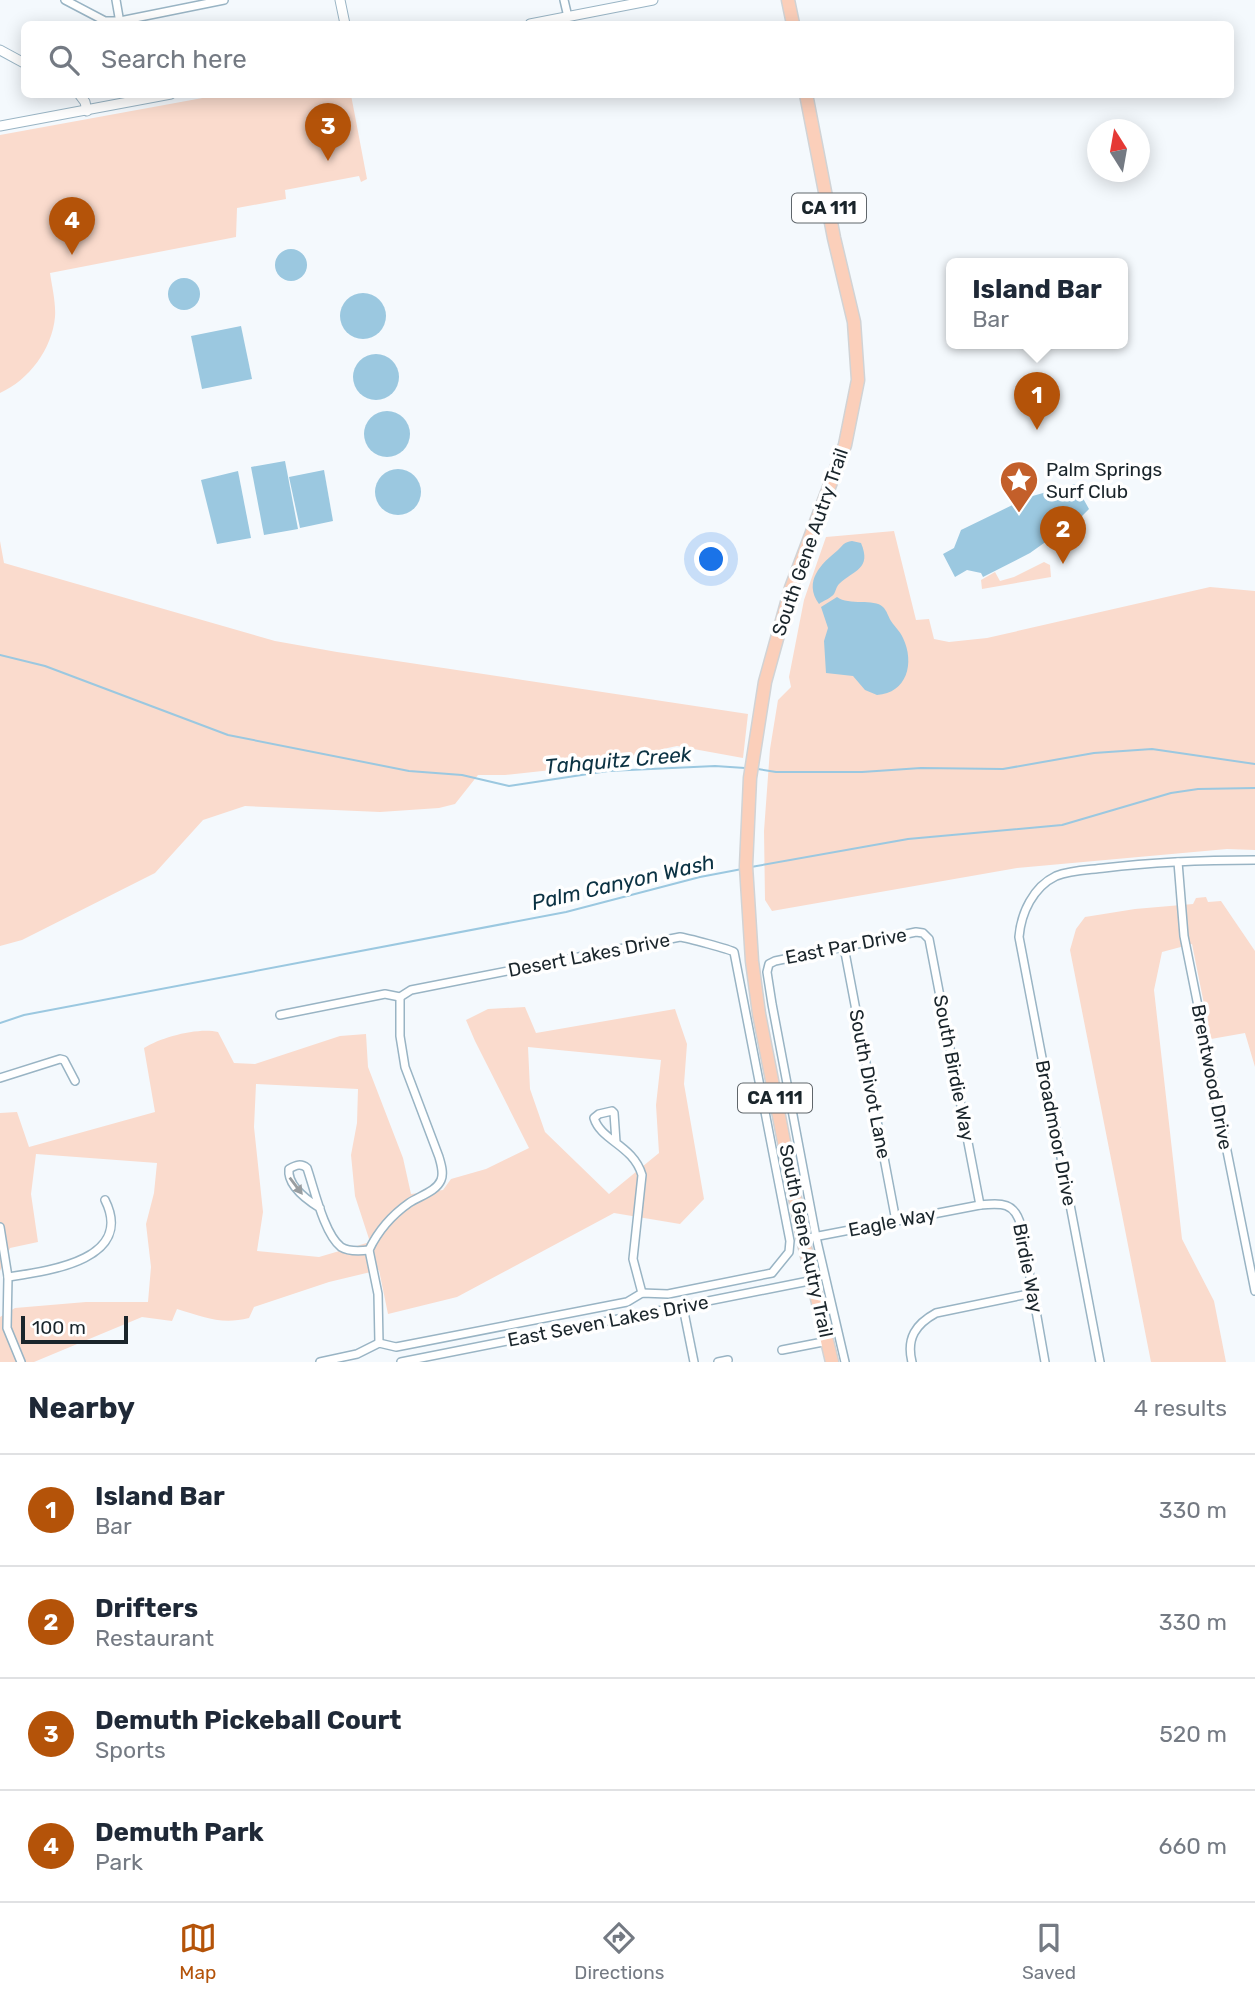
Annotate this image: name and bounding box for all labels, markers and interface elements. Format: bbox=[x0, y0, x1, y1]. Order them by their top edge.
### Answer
search box bbox=[21, 21, 1234, 98]
icon: search bbox=[45, 41, 83, 79]
text: Search here bbox=[101, 44, 247, 75]
pin: 3 bbox=[305, 103, 351, 161]
north arrow bbox=[1087, 119, 1150, 182]
road number: CA 111 bbox=[792, 194, 866, 223]
pin: 4 bbox=[49, 197, 95, 255]
popup bbox=[946, 258, 1128, 349]
text: Island Bar bbox=[972, 274, 1102, 305]
text: Bar bbox=[972, 305, 1009, 333]
pin: 1 bbox=[1014, 372, 1060, 430]
street label: South Gene Autry Trail bbox=[767, 445, 853, 639]
place label: Palm Springs Surf Club bbox=[1046, 458, 1162, 503]
place icon: Palm Springs Surf Club bbox=[998, 459, 1040, 514]
pin: 2 bbox=[1040, 506, 1086, 564]
your location bbox=[694, 542, 728, 576]
water label: Tahquitz Creek bbox=[543, 741, 694, 779]
water label: Palm Canyon Wash bbox=[529, 849, 717, 915]
street label: East Par Drive bbox=[783, 923, 909, 969]
street label: Desert Lakes Drive bbox=[506, 928, 672, 982]
street label: South Birdie Way bbox=[929, 993, 979, 1143]
street label: Brentwood Drive bbox=[1187, 1002, 1237, 1152]
street label: South Divot Lane bbox=[844, 1007, 896, 1161]
street label: Broadmoor Drive bbox=[1031, 1058, 1081, 1208]
road number: CA 111 bbox=[738, 1084, 812, 1112]
street label: South Gene Autry Trail bbox=[774, 1142, 838, 1340]
one-way arrow bbox=[289, 1177, 304, 1195]
street label: Eagle Way bbox=[846, 1202, 938, 1242]
street label: Birdie Way bbox=[1008, 1221, 1048, 1315]
street label: East Seven Lakes Drive bbox=[506, 1290, 710, 1352]
scale bar bbox=[21, 1313, 128, 1345]
text: 100 m bbox=[32, 1316, 86, 1339]
text: Nearby bbox=[28, 1390, 135, 1426]
text: 4 results bbox=[1134, 1394, 1227, 1422]
text: Island Bar bbox=[95, 1481, 225, 1512]
text: 1 bbox=[45, 1496, 57, 1524]
text: 330 m bbox=[1159, 1496, 1227, 1524]
text: Bar bbox=[95, 1512, 132, 1540]
text: Drifters bbox=[95, 1593, 198, 1624]
text: 2 bbox=[44, 1608, 58, 1636]
text: 330 m bbox=[1159, 1608, 1227, 1636]
text: Restaurant bbox=[95, 1624, 214, 1652]
text: Demuth Pickeball Court bbox=[95, 1705, 401, 1736]
text: 3 bbox=[43, 1720, 59, 1748]
text: 520 m bbox=[1159, 1720, 1227, 1748]
text: Sports bbox=[95, 1736, 166, 1764]
text: Demuth Park bbox=[95, 1817, 264, 1848]
text: 4 bbox=[43, 1832, 59, 1860]
text: 660 m bbox=[1159, 1832, 1227, 1860]
text: Park bbox=[95, 1848, 143, 1876]
tab: Map bbox=[179, 1919, 217, 1984]
tab: Directions bbox=[574, 1919, 664, 1984]
tab: Saved bbox=[1022, 1919, 1076, 1984]

